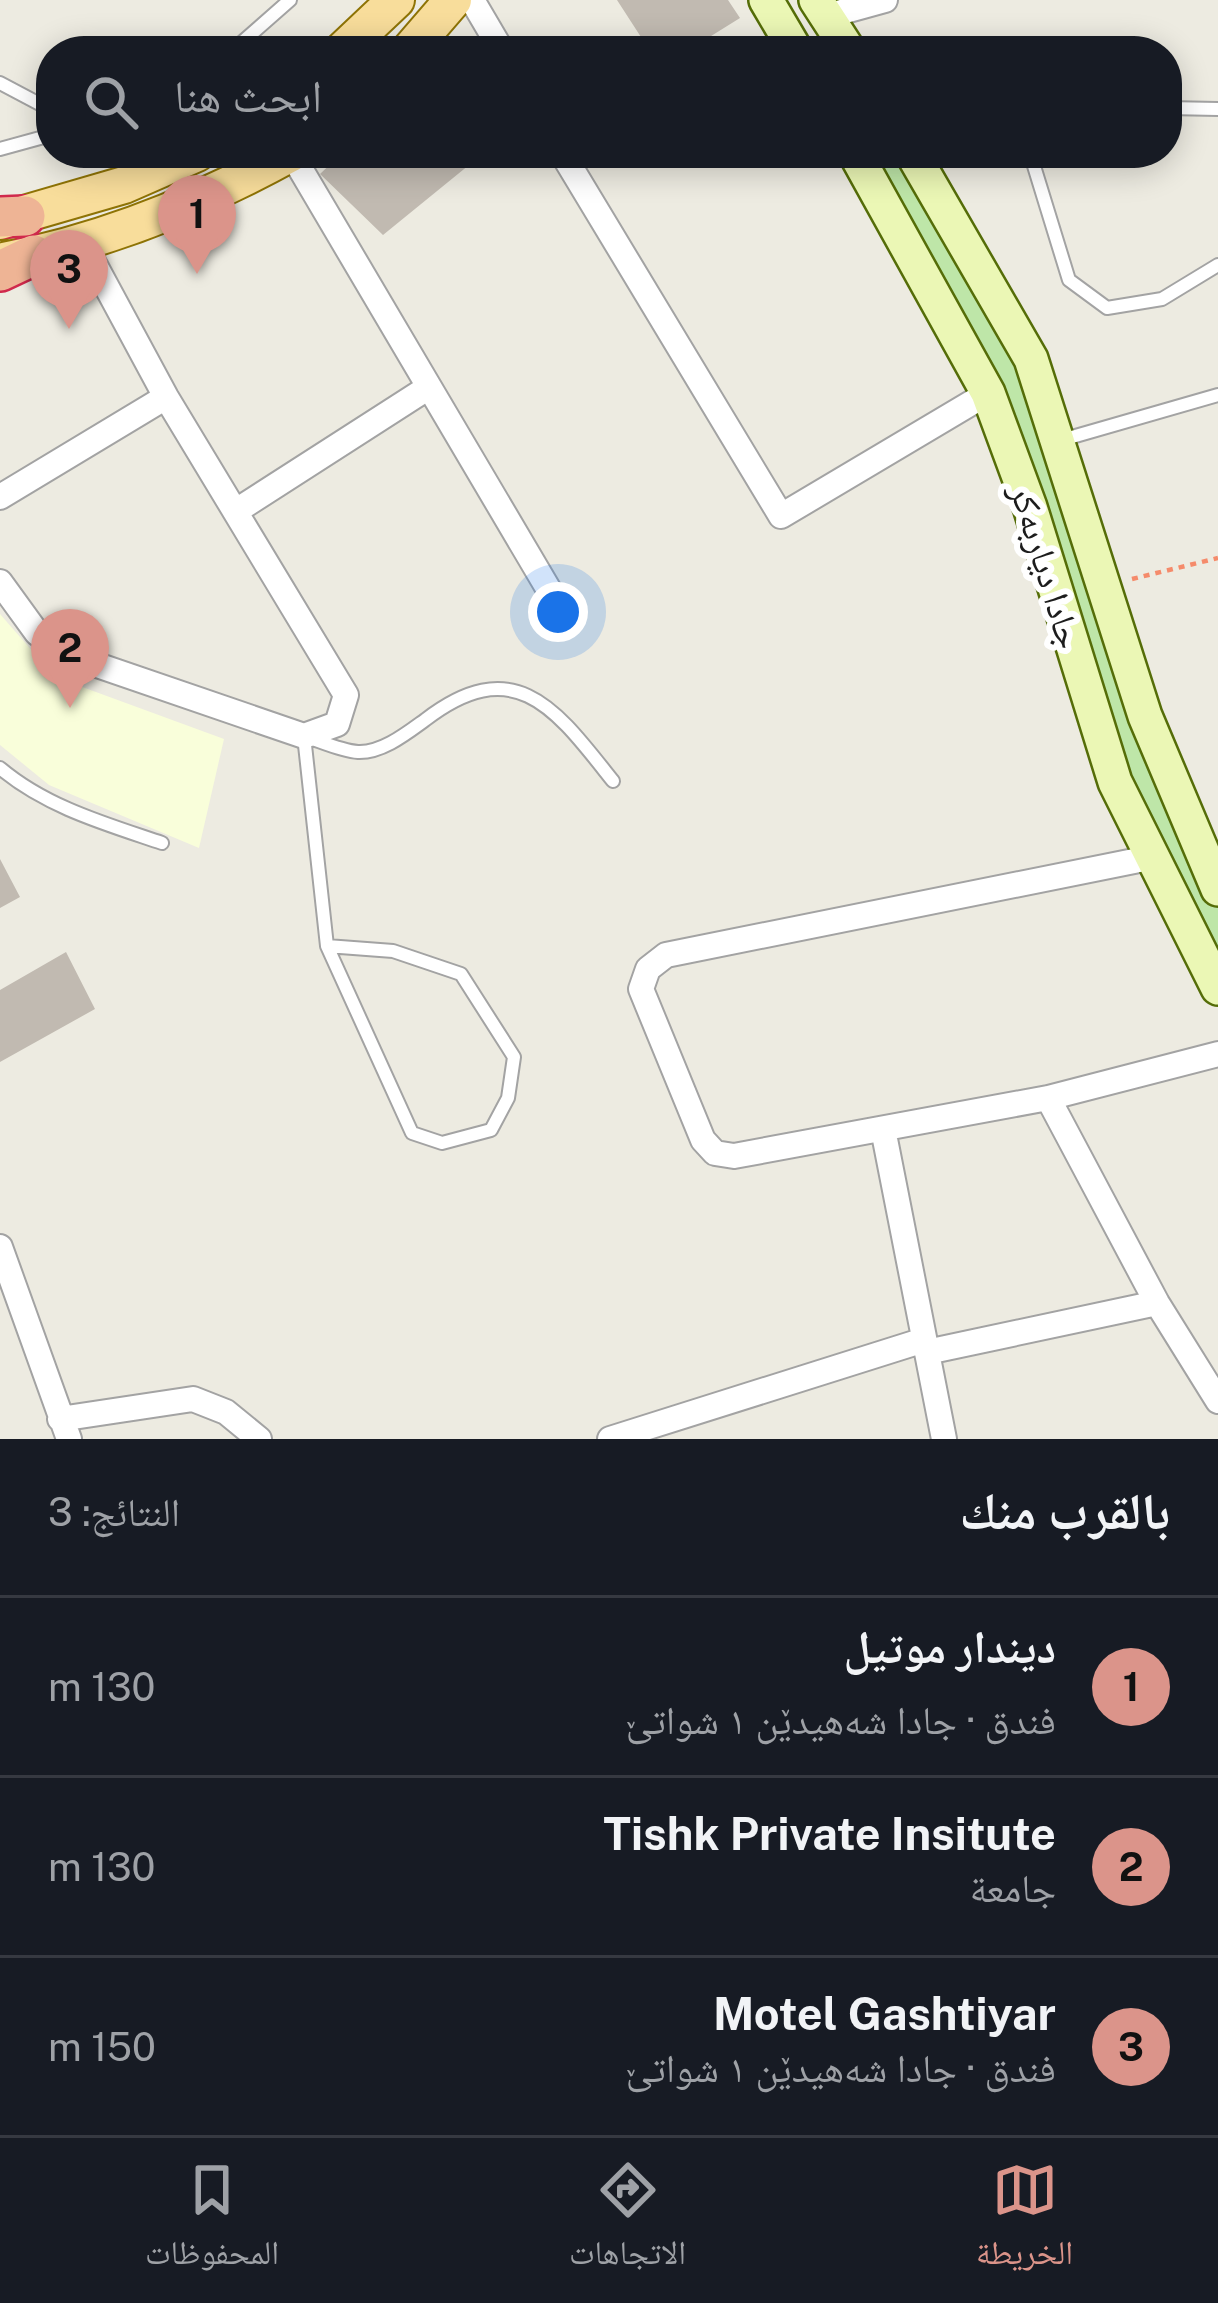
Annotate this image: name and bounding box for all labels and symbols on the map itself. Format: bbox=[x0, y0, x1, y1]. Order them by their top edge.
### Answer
pin: 1 bbox=[158, 175, 236, 274]
pin: 3 bbox=[30, 230, 108, 329]
street label: جادا دیاربه‌كر bbox=[1002, 478, 1092, 654]
your location bbox=[528, 582, 588, 642]
pin: 2 bbox=[31, 609, 109, 708]

